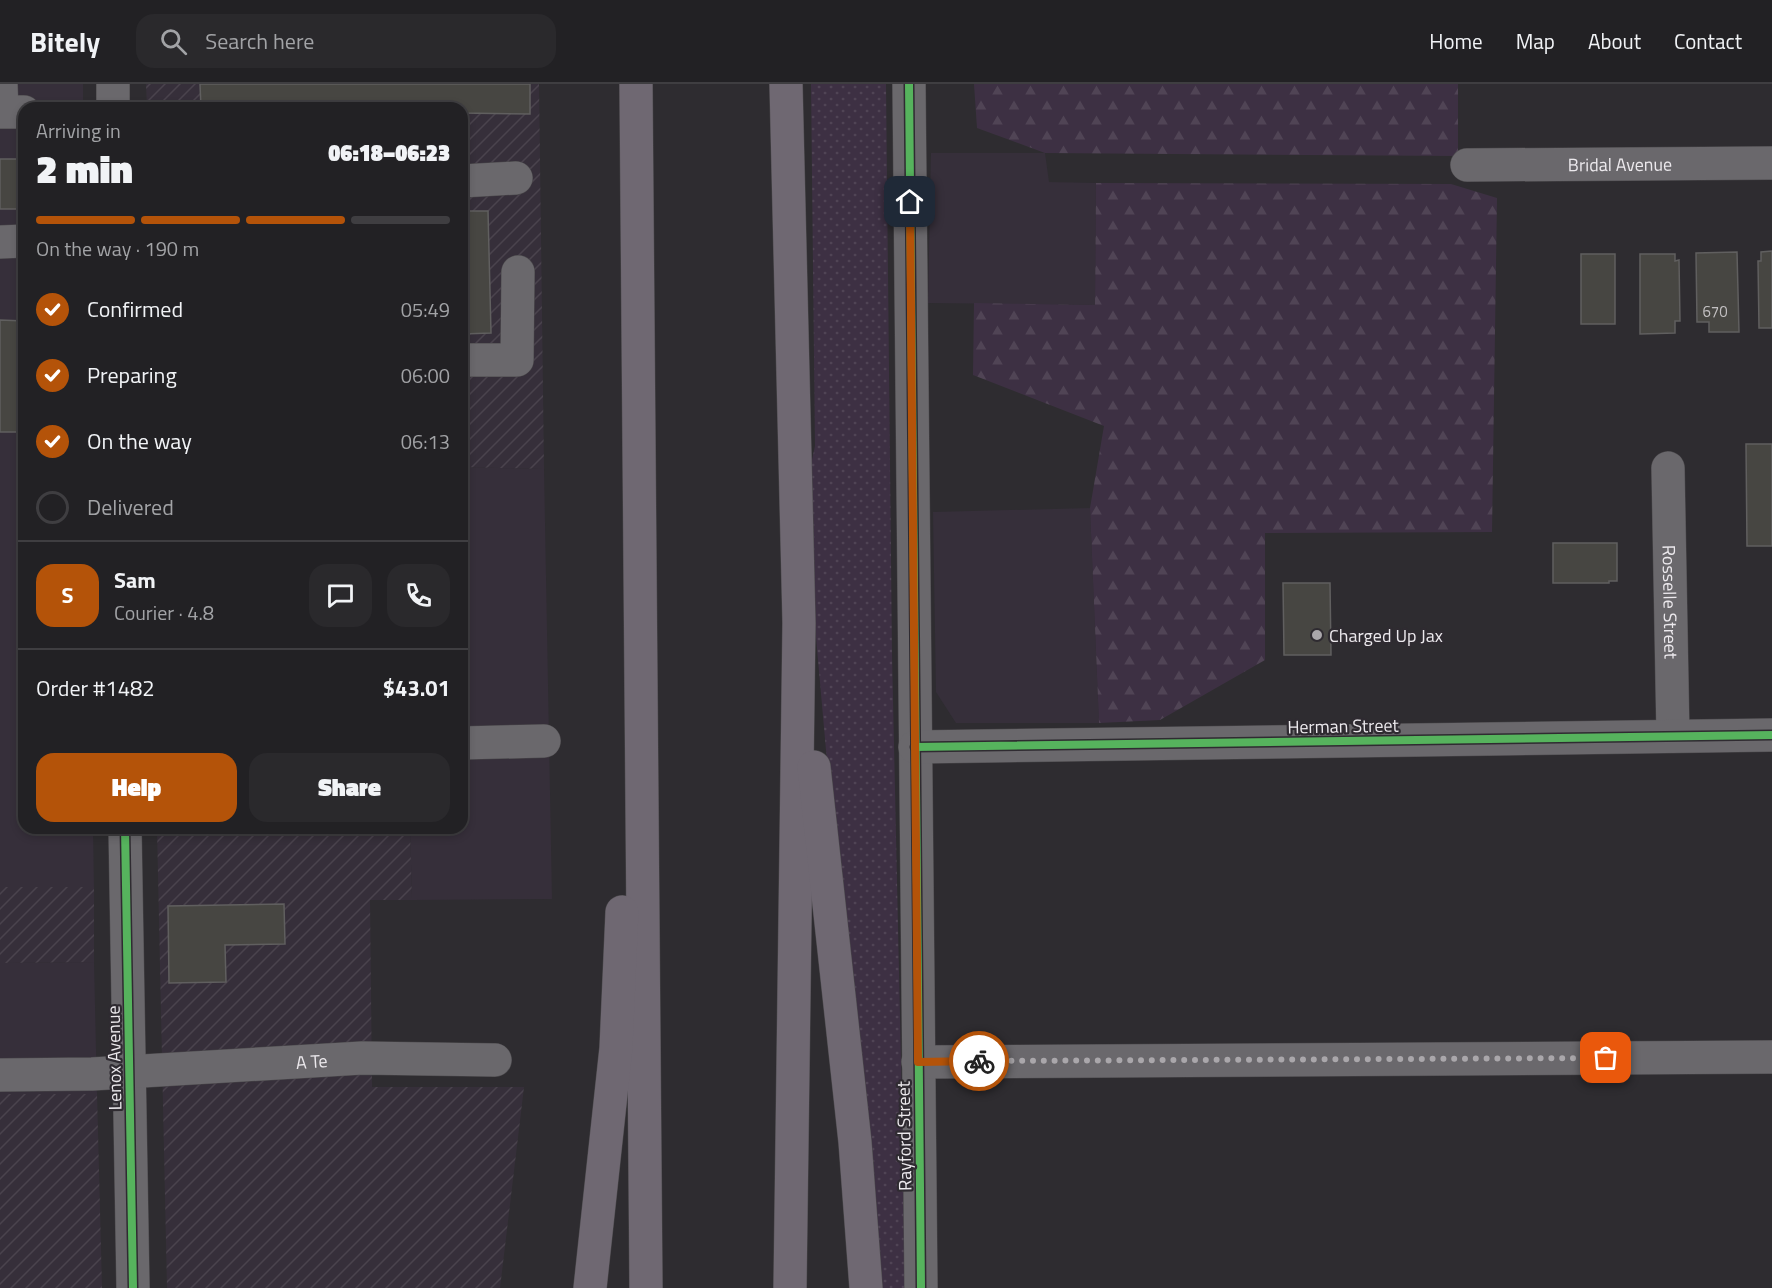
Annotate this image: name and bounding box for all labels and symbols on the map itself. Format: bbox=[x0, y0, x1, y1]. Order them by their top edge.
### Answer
street label: Bridal Avenue bbox=[1568, 150, 1672, 178]
pin bbox=[884, 176, 935, 227]
house number: 670 bbox=[1702, 300, 1728, 323]
street label: Rosselle Street bbox=[1656, 545, 1685, 660]
place label: Charged Up Jax bbox=[1329, 622, 1443, 649]
marker: Charged Up Jax bbox=[1310, 628, 1324, 642]
street label: Herman Street bbox=[1287, 712, 1400, 740]
street label: Lenox Avenue bbox=[100, 1005, 128, 1111]
courier bbox=[949, 1031, 1009, 1091]
pin bbox=[1580, 1032, 1631, 1083]
street label: A Te bbox=[295, 1047, 328, 1075]
street label: Rayford Street bbox=[890, 1080, 918, 1191]

